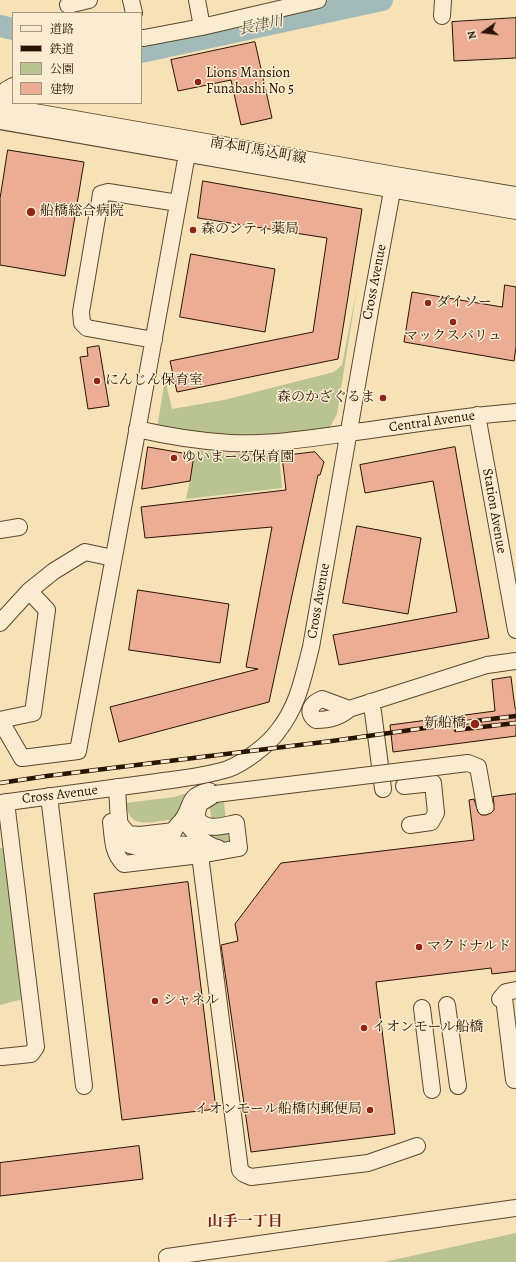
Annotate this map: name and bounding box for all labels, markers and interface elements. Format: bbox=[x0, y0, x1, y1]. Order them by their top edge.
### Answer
legend bbox=[12, 12, 142, 104]
north arrow bbox=[464, 12, 504, 52]
water label: 長津川 bbox=[237, 13, 285, 39]
text: 道路 bbox=[50, 21, 74, 37]
text: N bbox=[464, 29, 480, 41]
text: 鉄道 bbox=[50, 41, 74, 57]
text: 公園 bbox=[50, 61, 74, 77]
place label: Lions Mansion Funabashi No 5 bbox=[206, 66, 294, 98]
marker: Lions Mansion Funabashi No 5 bbox=[193, 77, 203, 87]
text: 建物 bbox=[50, 81, 74, 97]
street label: 南本町馬込町線 bbox=[208, 134, 308, 168]
place label: 船橋総合病院 bbox=[40, 204, 124, 220]
marker: 船橋総合病院 bbox=[25, 206, 37, 218]
place label: 森のシティ薬局 bbox=[201, 222, 299, 238]
marker: 森のシティ薬局 bbox=[188, 225, 198, 235]
street label: Cross Avenue bbox=[359, 243, 391, 321]
place label: ダイソー bbox=[436, 295, 492, 311]
marker: ダイソー bbox=[423, 298, 433, 308]
marker: マックスバリュ bbox=[448, 317, 458, 327]
place label: マックスバリュ bbox=[404, 329, 502, 345]
place label: にんじん保育室 bbox=[105, 373, 203, 389]
marker: にんじん保育室 bbox=[92, 376, 102, 386]
place label: 森のかざぐるま bbox=[277, 390, 375, 406]
marker: 森のかざぐるま bbox=[378, 393, 388, 403]
street label: Central Avenue bbox=[388, 408, 476, 436]
place label: ゆいまーる保育園 bbox=[182, 450, 294, 466]
marker: ゆいまーる保育園 bbox=[169, 453, 179, 463]
street label: Station Avenue bbox=[478, 467, 510, 555]
street label: Cross Avenue bbox=[304, 562, 334, 640]
place label: 新船橋 bbox=[424, 716, 466, 732]
marker: 新船橋 bbox=[469, 718, 481, 730]
street label: Cross Avenue bbox=[21, 782, 99, 808]
place label: マクドナルド bbox=[427, 939, 511, 955]
marker: マクドナルド bbox=[414, 942, 424, 952]
place label: シャネル bbox=[163, 993, 219, 1009]
marker: シャネル bbox=[150, 996, 160, 1006]
place label: イオンモール船橋 bbox=[372, 1020, 483, 1036]
marker: イオンモール船橋 bbox=[359, 1023, 369, 1033]
place label: イオンモール船橋内郵便局 bbox=[195, 1102, 362, 1118]
marker: イオンモール船橋内郵便局 bbox=[365, 1105, 375, 1115]
district label: 山手一丁目 bbox=[208, 1213, 282, 1231]

